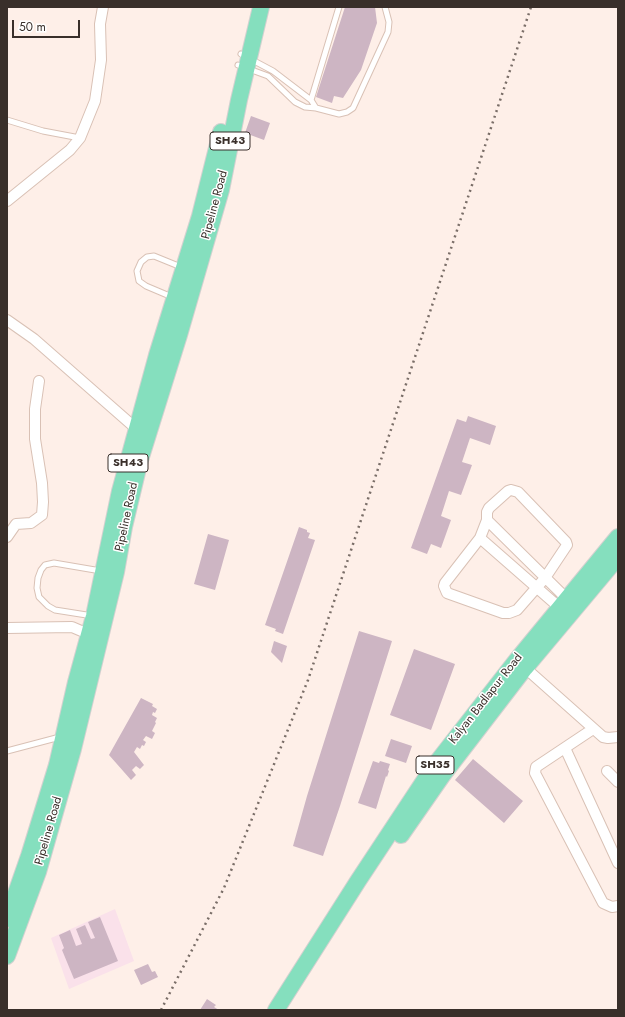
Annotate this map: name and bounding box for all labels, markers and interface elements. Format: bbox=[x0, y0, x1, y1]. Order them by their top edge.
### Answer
scale bar bbox=[14, 12, 82, 38]
text: 50 m bbox=[19, 18, 46, 36]
road number: SH43 bbox=[210, 132, 250, 150]
street label: Pipeline Road bbox=[199, 169, 231, 241]
road number: SH43 bbox=[108, 454, 148, 472]
street label: Pipeline Road bbox=[113, 481, 141, 553]
street label: Kalyan Badlapur Road bbox=[446, 651, 526, 747]
road number: SH35 bbox=[416, 756, 454, 774]
street label: Pipeline Road bbox=[32, 795, 66, 867]

